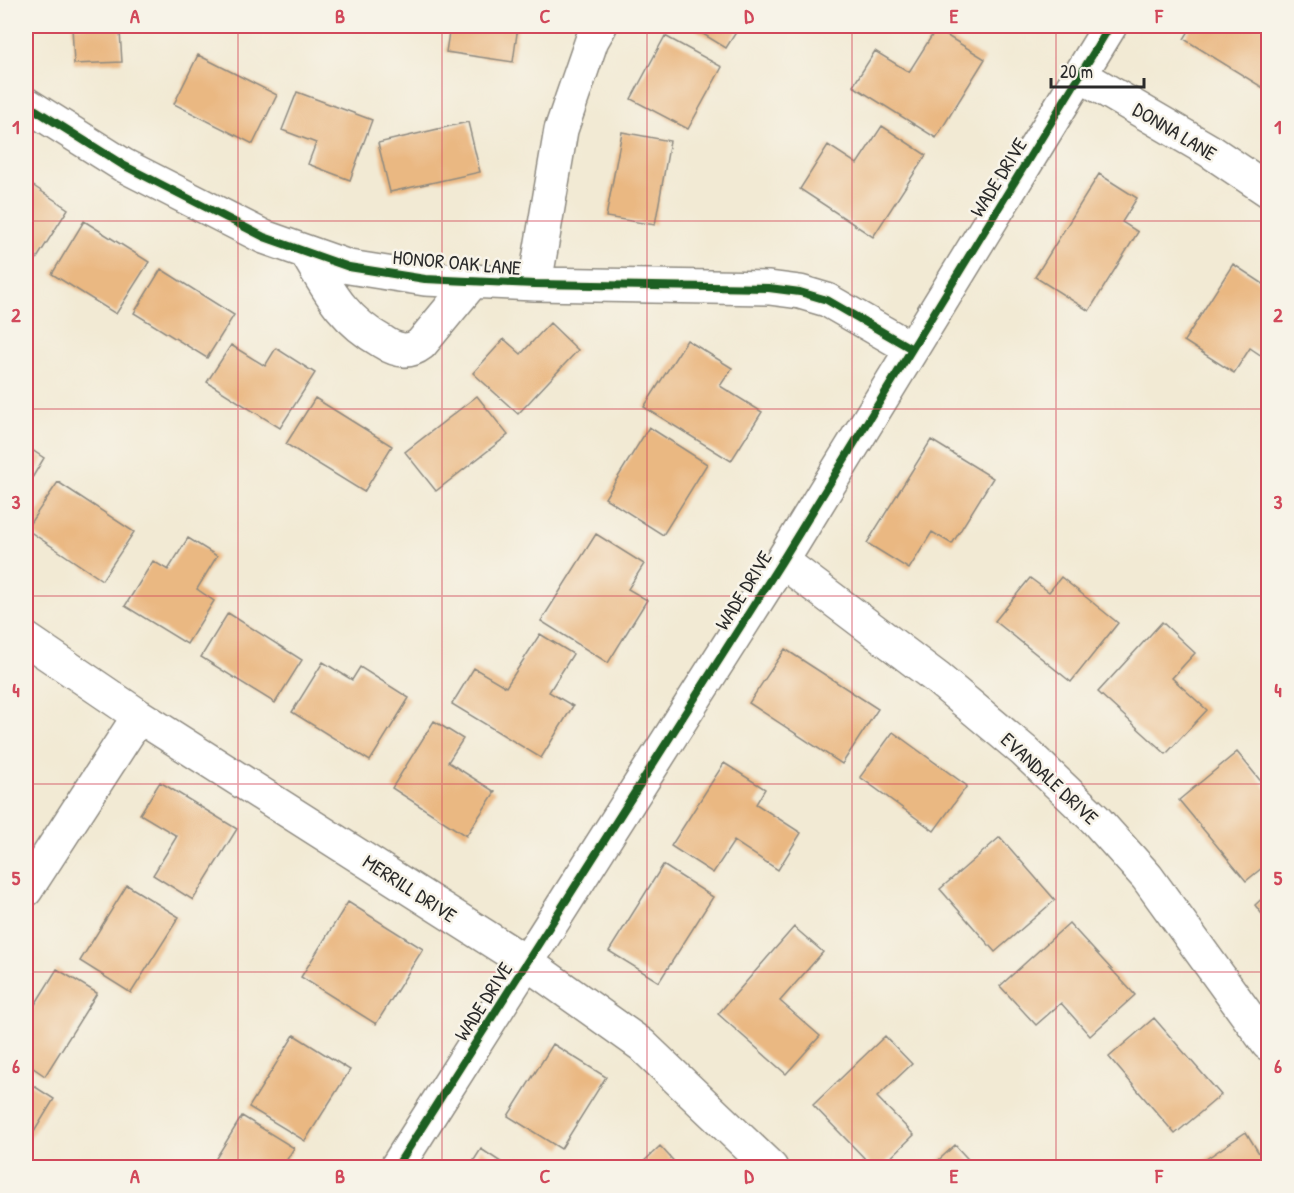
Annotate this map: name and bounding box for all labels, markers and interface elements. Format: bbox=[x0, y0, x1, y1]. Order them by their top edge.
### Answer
text: A bbox=[130, 2, 140, 29]
text: B bbox=[335, 2, 345, 29]
text: C bbox=[540, 2, 551, 29]
text: D bbox=[744, 2, 754, 29]
text: E bbox=[950, 2, 959, 29]
text: F bbox=[1154, 2, 1164, 29]
scale bar bbox=[1051, 51, 1144, 89]
text: 20 m bbox=[1060, 59, 1093, 84]
street label: DONNA LANE bbox=[1128, 95, 1222, 167]
text: 1 bbox=[12, 113, 20, 140]
text: 1 bbox=[1274, 113, 1282, 140]
street label: WADE DRIVE bbox=[963, 132, 1033, 222]
street label: HONOR OAK LANE bbox=[392, 243, 522, 281]
text: 2 bbox=[11, 301, 21, 328]
text: 2 bbox=[1273, 301, 1283, 328]
text: 3 bbox=[12, 488, 21, 515]
text: 3 bbox=[1274, 488, 1283, 515]
street label: WADE DRIVE bbox=[708, 545, 778, 635]
text: 4 bbox=[12, 676, 20, 703]
text: 4 bbox=[1274, 676, 1282, 703]
street label: EVANDALE DRIVE bbox=[995, 726, 1105, 830]
street label: MERRILL DRIVE bbox=[358, 848, 462, 928]
text: 5 bbox=[12, 864, 21, 891]
text: 5 bbox=[1274, 864, 1283, 891]
street label: WADE DRIVE bbox=[448, 956, 518, 1045]
text: 6 bbox=[12, 1052, 20, 1079]
text: 6 bbox=[1274, 1052, 1282, 1079]
text: A bbox=[130, 1162, 140, 1189]
text: B bbox=[335, 1162, 345, 1189]
text: C bbox=[540, 1162, 551, 1189]
text: D bbox=[744, 1162, 754, 1189]
text: E bbox=[950, 1162, 959, 1189]
text: F bbox=[1154, 1162, 1164, 1189]

